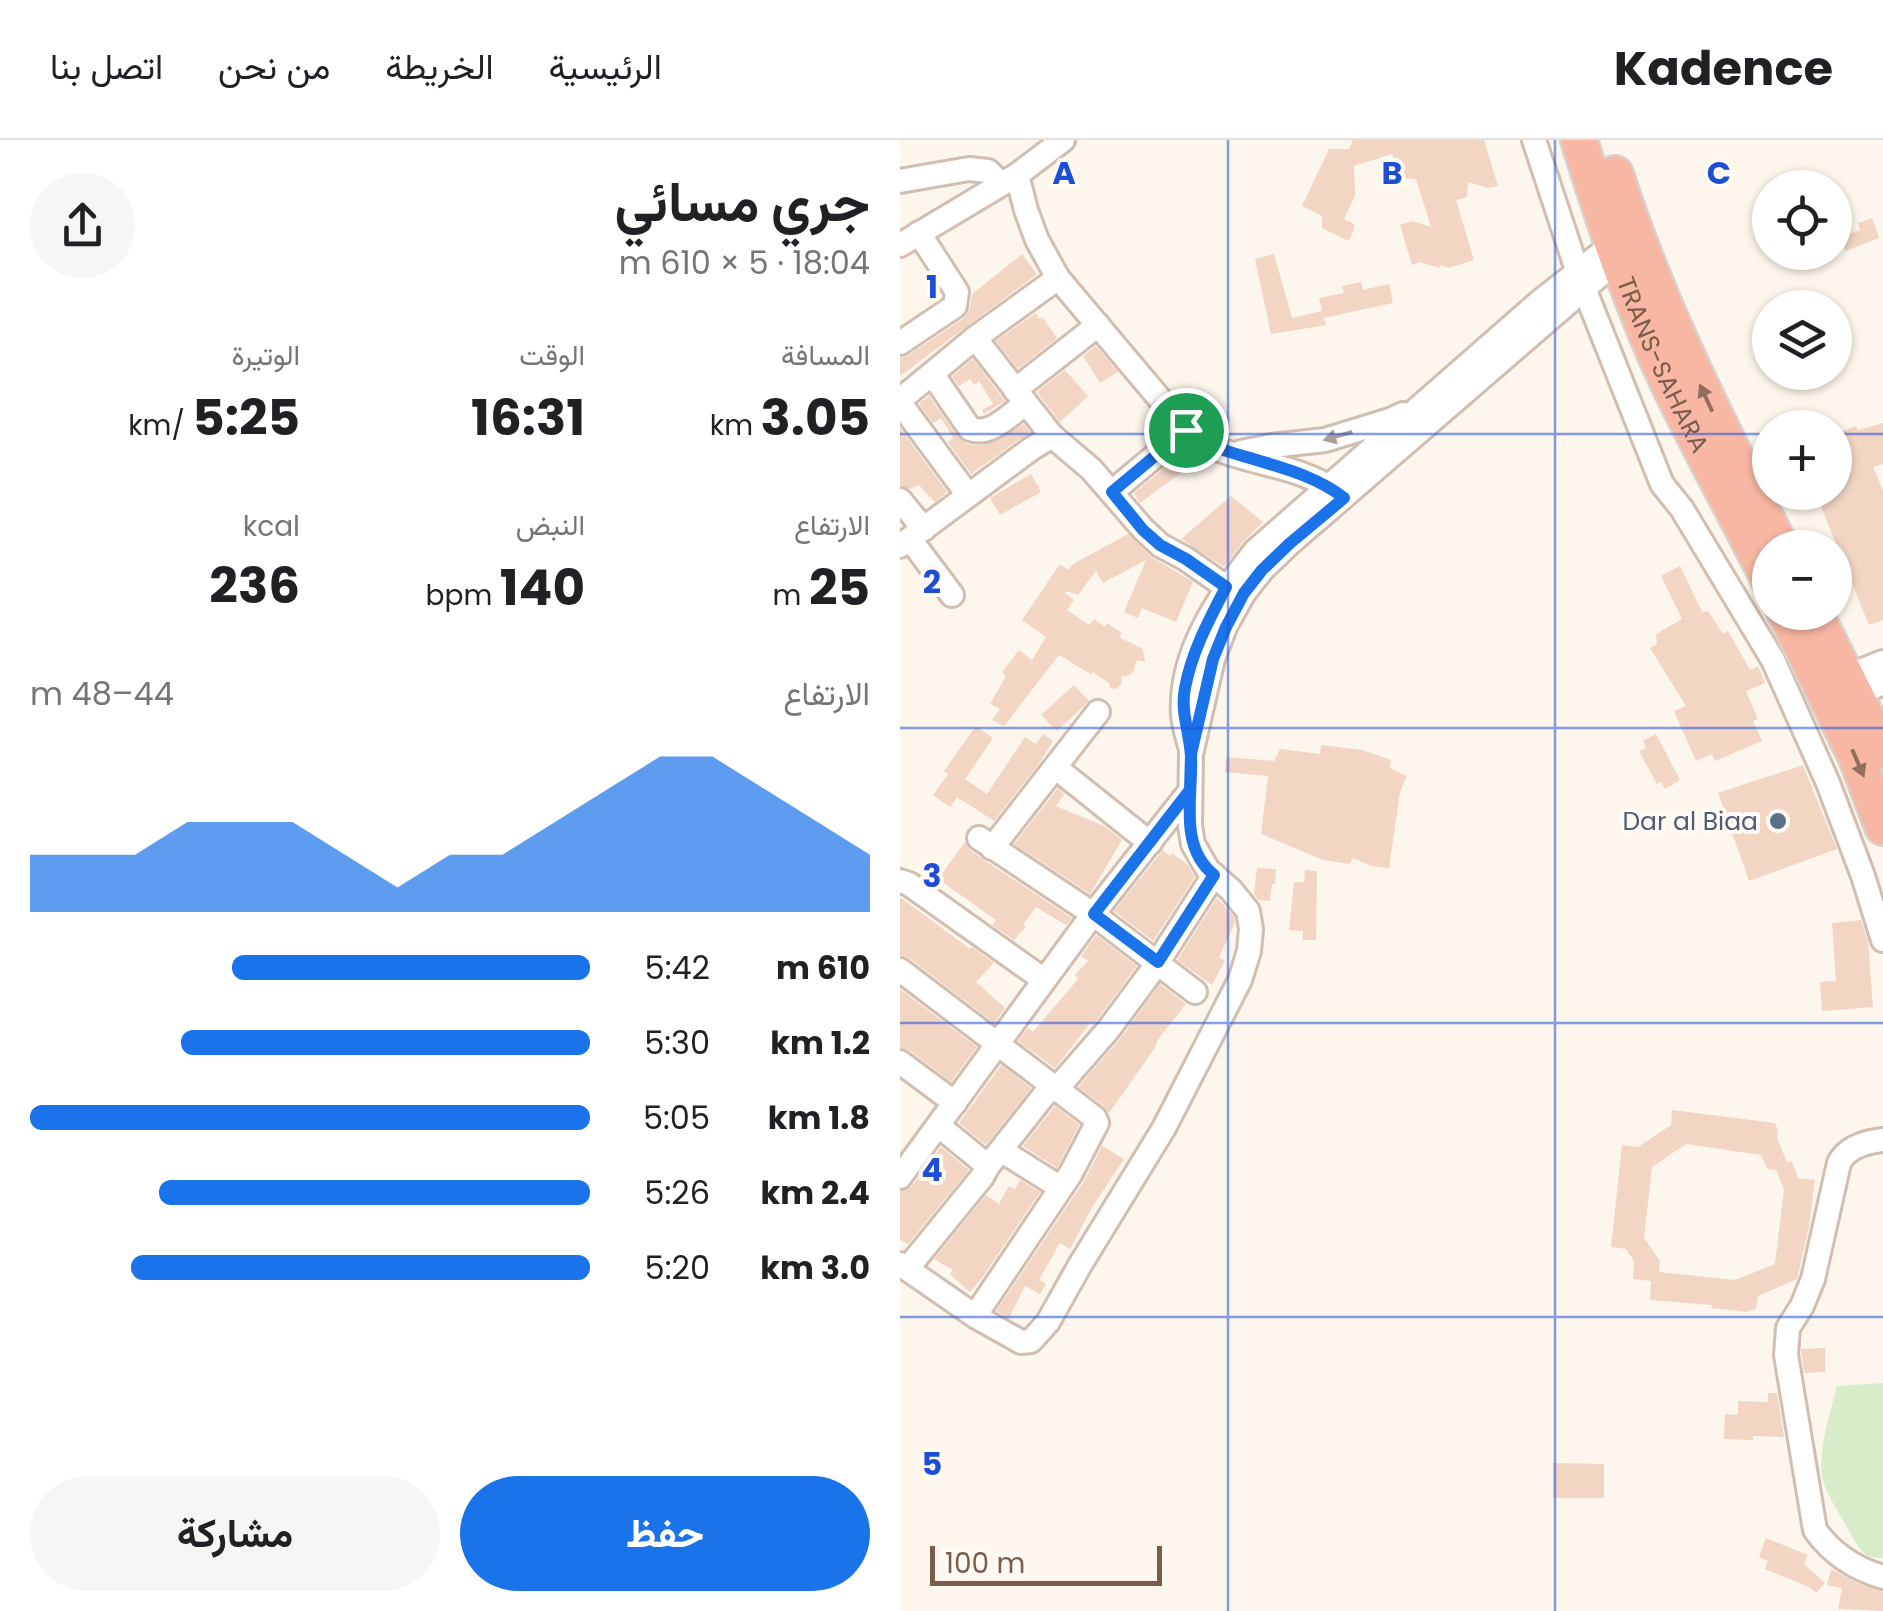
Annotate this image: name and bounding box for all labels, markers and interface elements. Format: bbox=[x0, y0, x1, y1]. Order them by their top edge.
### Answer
text: Kadence bbox=[1614, 35, 1833, 102]
text: اتصل بنا bbox=[50, 42, 163, 91]
text: من نحن bbox=[218, 42, 330, 91]
text: الخريطة bbox=[385, 42, 494, 91]
text: الرئيسية bbox=[549, 42, 662, 91]
text: A bbox=[1052, 150, 1076, 195]
text: B bbox=[1381, 150, 1403, 195]
text: C bbox=[1707, 150, 1731, 195]
text: جري مسائي bbox=[614, 163, 870, 240]
map controls bbox=[1752, 170, 1852, 630]
button: locate bbox=[1752, 170, 1852, 270]
button: share bbox=[30, 173, 135, 278]
text: 18:04 · 5 × 610 m bbox=[619, 240, 870, 285]
text: 1 bbox=[926, 264, 938, 309]
street label: TRANS-SAHARA bbox=[1608, 272, 1717, 459]
button: layers bbox=[1752, 290, 1852, 390]
text: الوتيرة bbox=[232, 336, 300, 375]
text: الوقت bbox=[519, 336, 585, 375]
text: المسافة bbox=[781, 336, 870, 375]
text: 5:25 bbox=[192, 382, 300, 453]
text: 16:31 bbox=[471, 382, 585, 453]
text: 3.05 bbox=[761, 382, 870, 453]
one-way arrow bbox=[1698, 383, 1715, 412]
pin bbox=[1144, 388, 1229, 473]
icon: arrive bbox=[1159, 403, 1214, 458]
text: /km bbox=[128, 406, 192, 445]
text: km bbox=[710, 406, 761, 445]
button: + bbox=[1752, 410, 1852, 510]
one-way arrow bbox=[1322, 429, 1353, 444]
text: النبض bbox=[516, 506, 585, 545]
text: الارتفاع bbox=[794, 506, 870, 545]
text: kcal bbox=[243, 507, 300, 546]
button: − bbox=[1752, 530, 1852, 630]
text: 236 bbox=[209, 550, 300, 621]
text: 140 bbox=[500, 552, 585, 623]
text: 25 bbox=[809, 552, 870, 623]
text: 2 bbox=[923, 559, 941, 604]
text: bpm bbox=[426, 576, 500, 615]
text: m bbox=[773, 576, 809, 615]
text: 44–48 m bbox=[30, 671, 174, 716]
text: الارتفاع bbox=[783, 671, 870, 716]
one-way arrow bbox=[1851, 748, 1867, 778]
place label: Dar al Biaa bbox=[1622, 804, 1758, 839]
marker: Dar al Biaa bbox=[1767, 810, 1789, 832]
text: 3 bbox=[922, 853, 942, 898]
text: 5:42 bbox=[645, 945, 710, 990]
text: 610 m bbox=[776, 945, 870, 990]
text: 5:30 bbox=[644, 1020, 710, 1065]
text: 1.2 km bbox=[770, 1020, 870, 1065]
text: 5:05 bbox=[643, 1095, 710, 1140]
text: 1.8 km bbox=[768, 1095, 870, 1140]
text: 4 bbox=[921, 1147, 943, 1192]
text: 5:26 bbox=[644, 1170, 710, 1215]
text: 2.4 km bbox=[761, 1170, 870, 1215]
text: 5:20 bbox=[645, 1245, 710, 1290]
text: 3.0 km bbox=[760, 1245, 870, 1290]
text: 5 bbox=[922, 1441, 942, 1486]
button: مشاركة bbox=[30, 1476, 440, 1591]
button: حفظ bbox=[460, 1476, 870, 1591]
scale bar bbox=[930, 1541, 1162, 1586]
text: 100 m bbox=[945, 1544, 1025, 1583]

